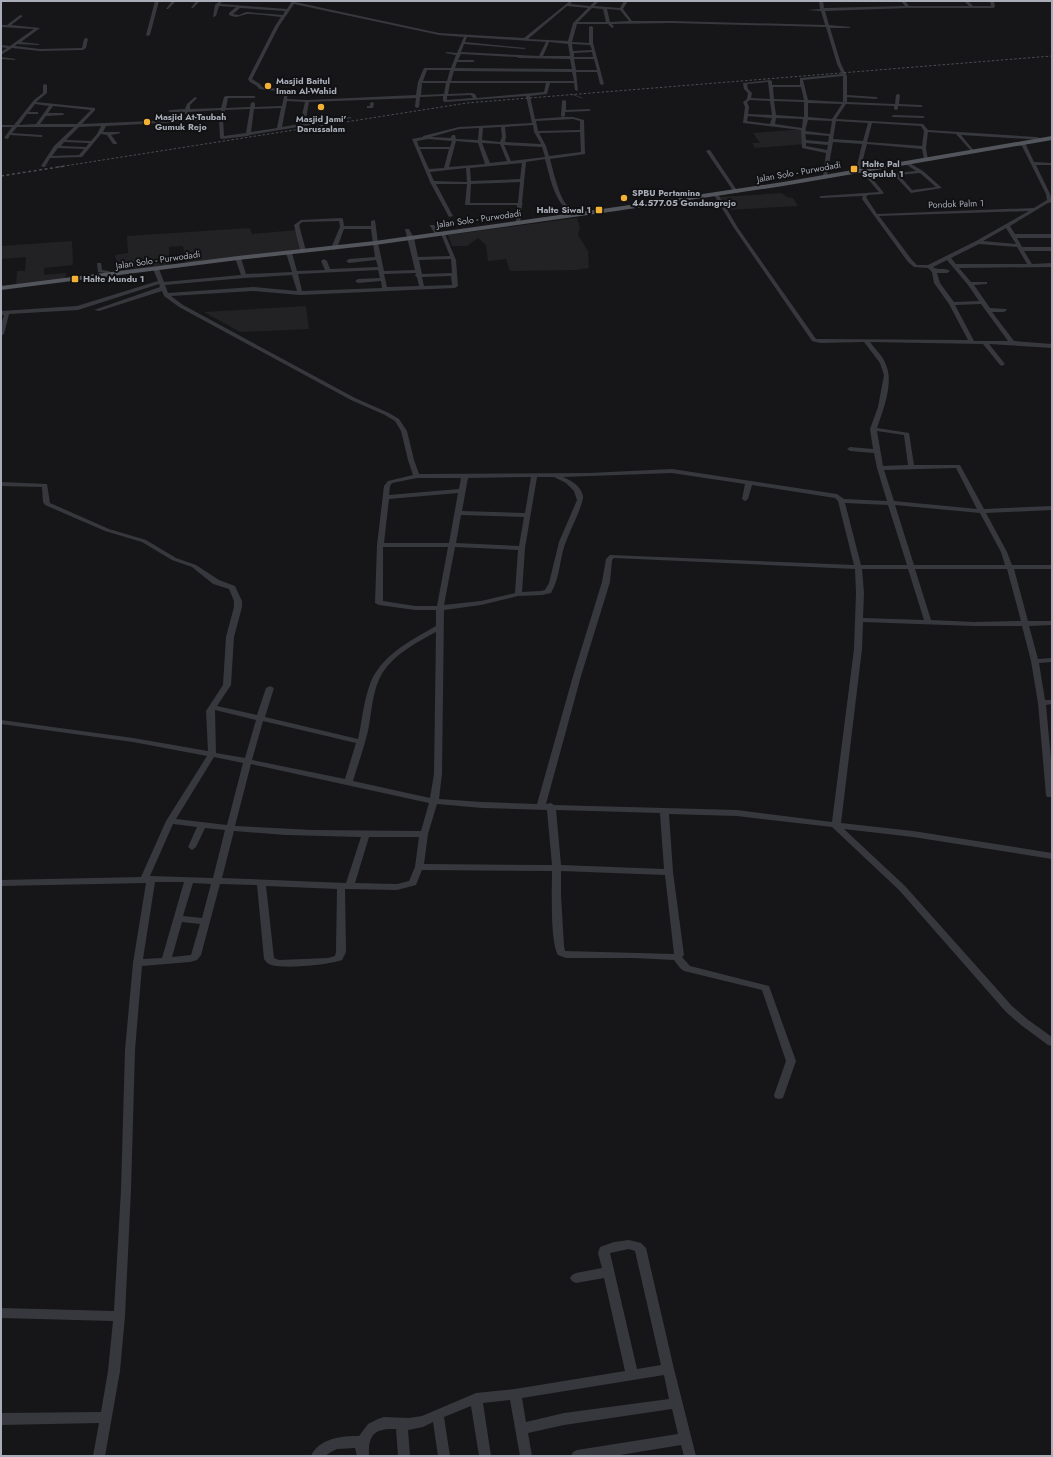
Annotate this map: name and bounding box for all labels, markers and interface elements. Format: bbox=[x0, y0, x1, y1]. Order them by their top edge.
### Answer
place label: Masjid Baitul Iman Al-Wahid bbox=[276, 74, 337, 97]
marker: Masjid Baitul Iman Al-Wahid bbox=[263, 81, 273, 91]
marker: Masjid Jami' Darussalam bbox=[316, 102, 326, 112]
place label: Masjid At-Taubah Gumuk Rejo bbox=[155, 110, 226, 133]
place label: Masjid Jami' Darussalam bbox=[296, 112, 347, 135]
marker: Masjid At-Taubah Gumuk Rejo bbox=[142, 117, 152, 127]
place label: Halte Pal Sepuluh 1 bbox=[862, 157, 904, 180]
street label: Jalan Solo - Purwodadi bbox=[755, 158, 842, 185]
marker: Halte Pal Sepuluh 1 bbox=[849, 164, 859, 174]
place label: SPBU Pertamina 44.577.05 Gondangrejo bbox=[632, 186, 737, 209]
marker: SPBU Pertamina 44.577.05 Gondangrejo bbox=[619, 193, 629, 203]
street label: Pondok Palm 1 bbox=[928, 196, 984, 211]
place label: Halte Siwal 1 bbox=[536, 203, 591, 216]
marker: Halte Siwal 1 bbox=[594, 205, 604, 215]
street label: Jalan Solo - Purwodadi bbox=[435, 206, 522, 231]
street label: Jalan Solo - Purwodadi bbox=[114, 247, 201, 272]
place label: Halte Mundu 1 bbox=[83, 272, 144, 285]
marker: Halte Mundu 1 bbox=[70, 274, 80, 284]

